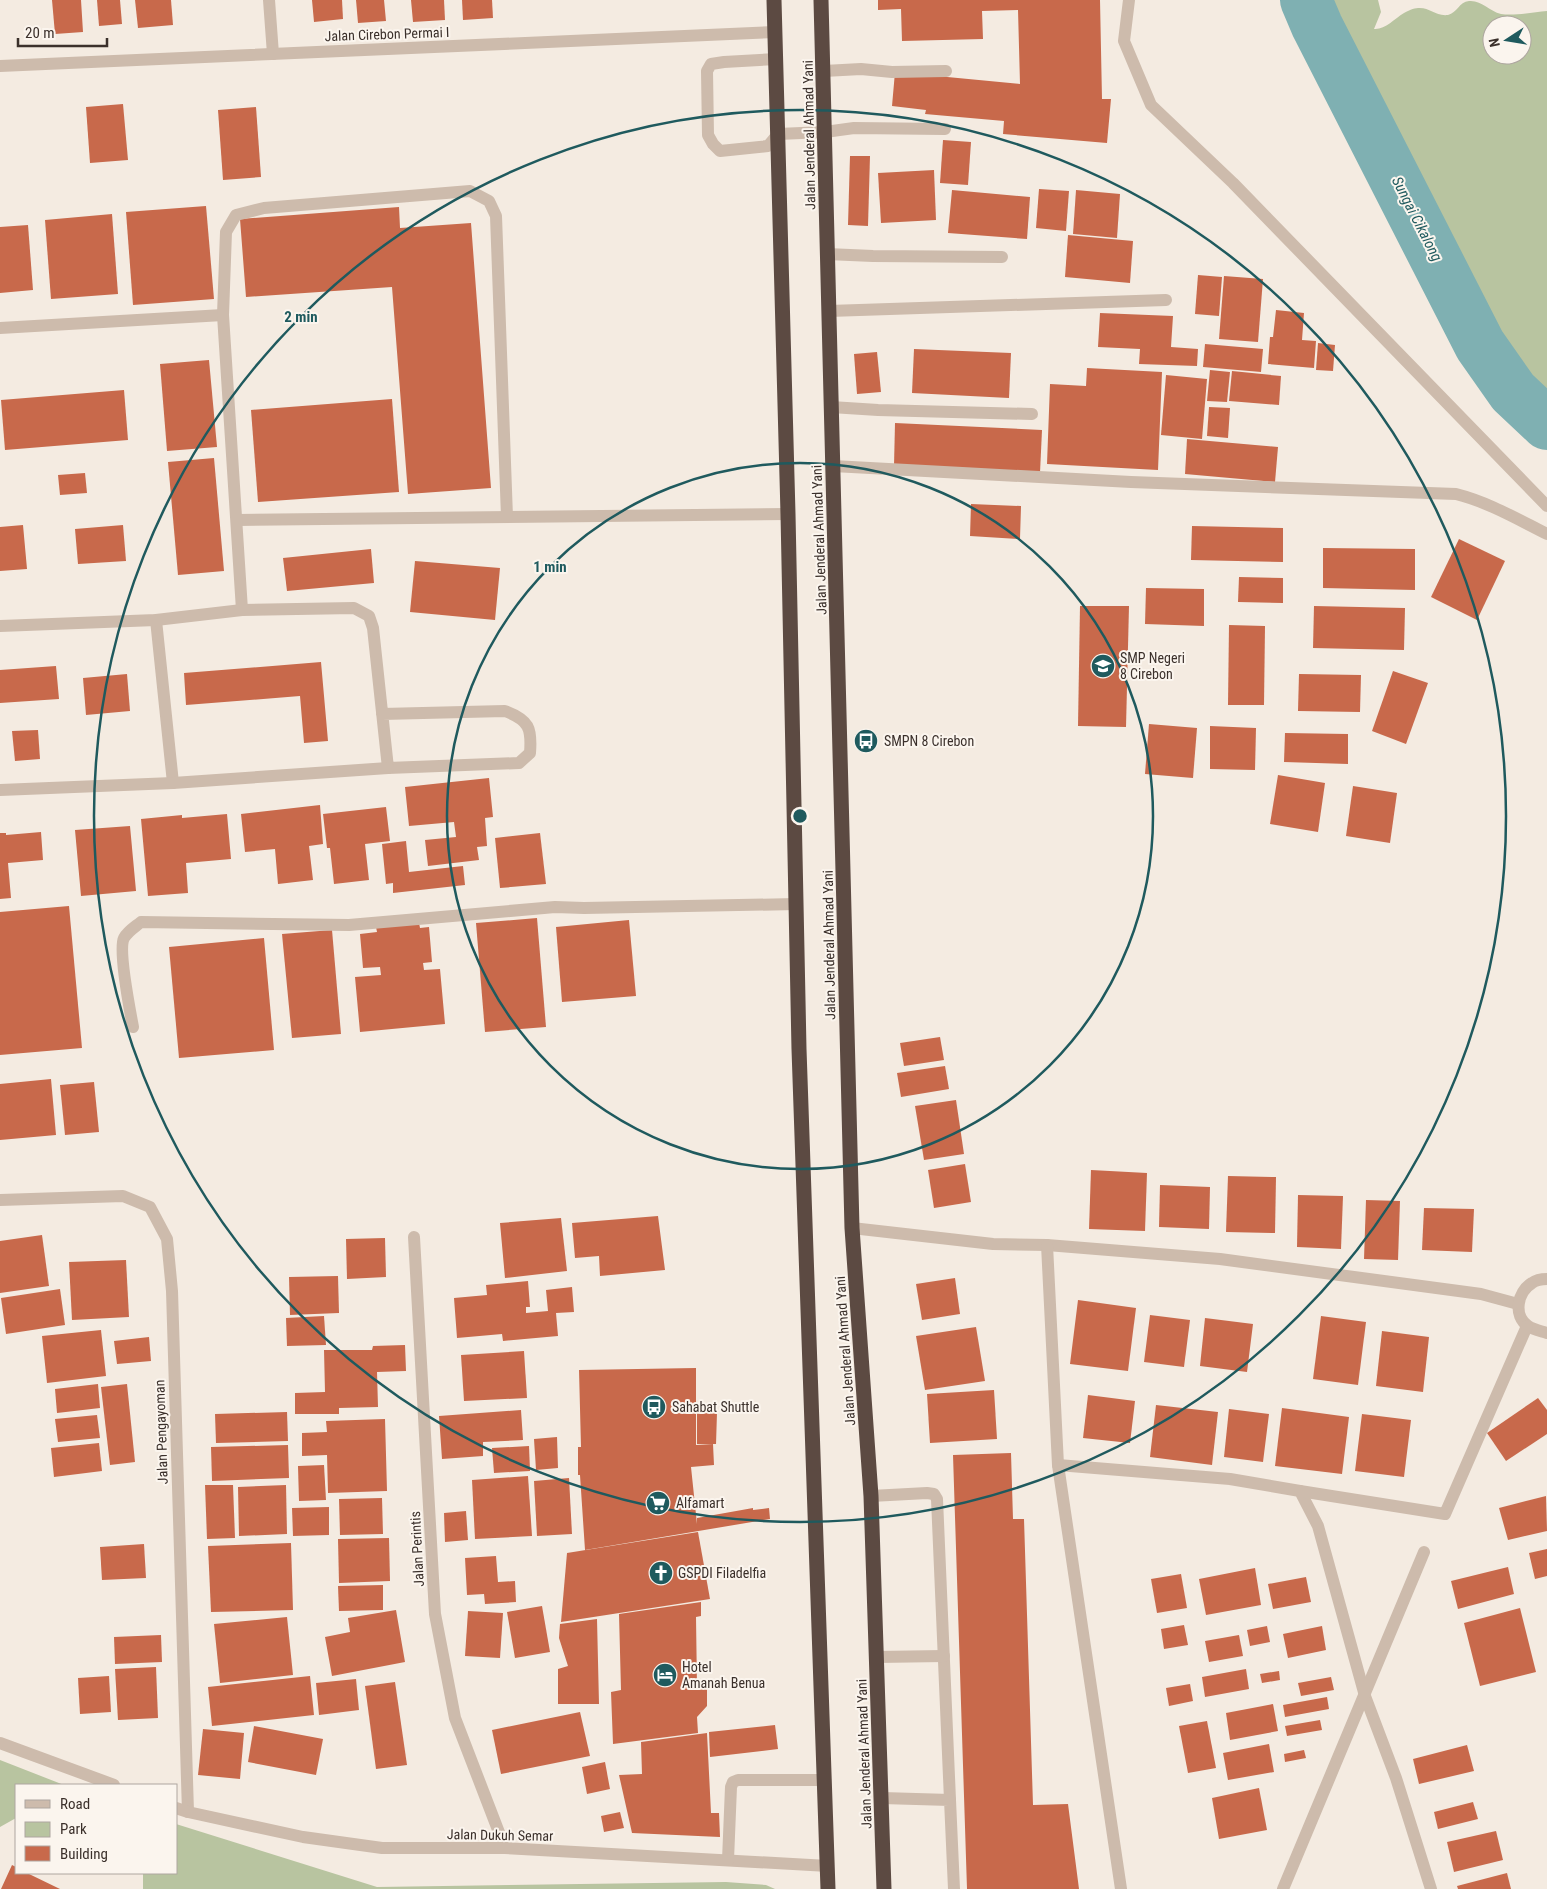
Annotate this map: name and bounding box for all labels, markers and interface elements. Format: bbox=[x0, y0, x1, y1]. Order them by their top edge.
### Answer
scale bar bbox=[18, 15, 106, 47]
north arrow bbox=[1482, 15, 1532, 65]
text: 20 m bbox=[25, 24, 55, 42]
street label: Jalan Cirebon Permai I bbox=[324, 24, 450, 44]
text: N bbox=[1486, 37, 1503, 49]
street label: Jalan Jenderal Ahmad Yani bbox=[800, 60, 818, 210]
water label: Sungai Cikalong bbox=[1388, 174, 1446, 264]
text: 2 min bbox=[284, 308, 318, 326]
street label: Jalan Jenderal Ahmad Yani bbox=[808, 465, 830, 615]
text: 1 min bbox=[533, 558, 567, 576]
place label: SMP Negeri 8 Cirebon bbox=[1120, 650, 1185, 682]
school or university icon: SMP Negeri 8 Cirebon bbox=[1090, 653, 1116, 679]
bus stop icon: SMPN 8 Cirebon bbox=[853, 728, 879, 754]
place label: SMPN 8 Cirebon bbox=[884, 733, 974, 749]
centre of rings bbox=[791, 807, 809, 825]
street label: Jalan Jenderal Ahmad Yani bbox=[820, 870, 838, 1020]
street label: Jalan Jenderal Ahmad Yani bbox=[832, 1276, 858, 1426]
street label: Jalan Pengayoman bbox=[151, 1379, 171, 1485]
bus stop icon: Sahabat Shuttle bbox=[641, 1394, 667, 1420]
place label: Sahabat Shuttle bbox=[672, 1399, 760, 1415]
supermarket icon: Alfamart bbox=[645, 1490, 671, 1516]
place label: Alfamart bbox=[676, 1495, 724, 1511]
street label: Jalan Perintis bbox=[407, 1511, 427, 1587]
church icon: GSPDI Filadelfia bbox=[648, 1560, 674, 1586]
place label: GSPDI Filadelfia bbox=[678, 1565, 766, 1581]
place label: Hotel Amanah Benua bbox=[682, 1659, 765, 1691]
hotel icon: Hotel Amanah Benua bbox=[652, 1662, 678, 1688]
street label: Jalan Jenderal Ahmad Yani bbox=[853, 1679, 875, 1829]
legend bbox=[15, 1784, 178, 1874]
text: Road bbox=[60, 1795, 90, 1813]
text: Park bbox=[60, 1820, 87, 1838]
street label: Jalan Dukuh Semar bbox=[447, 1826, 553, 1844]
text: Building bbox=[60, 1845, 108, 1863]

